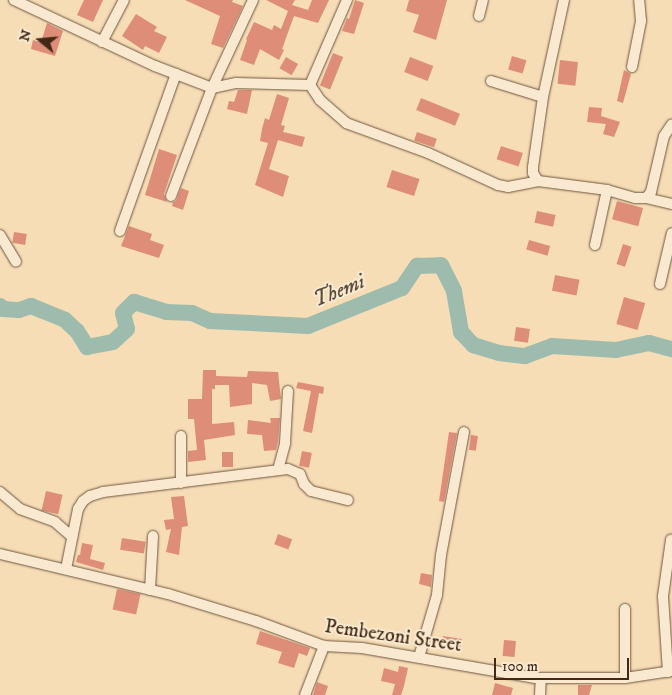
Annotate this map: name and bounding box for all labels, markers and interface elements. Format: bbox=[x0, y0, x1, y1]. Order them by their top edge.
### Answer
north arrow bbox=[15, 15, 65, 65]
text: N bbox=[15, 27, 36, 44]
water label: Themi bbox=[310, 269, 368, 313]
street label: Pembezoni Street bbox=[323, 615, 463, 657]
scale bar bbox=[497, 648, 632, 680]
text: 100 m bbox=[502, 657, 538, 676]

